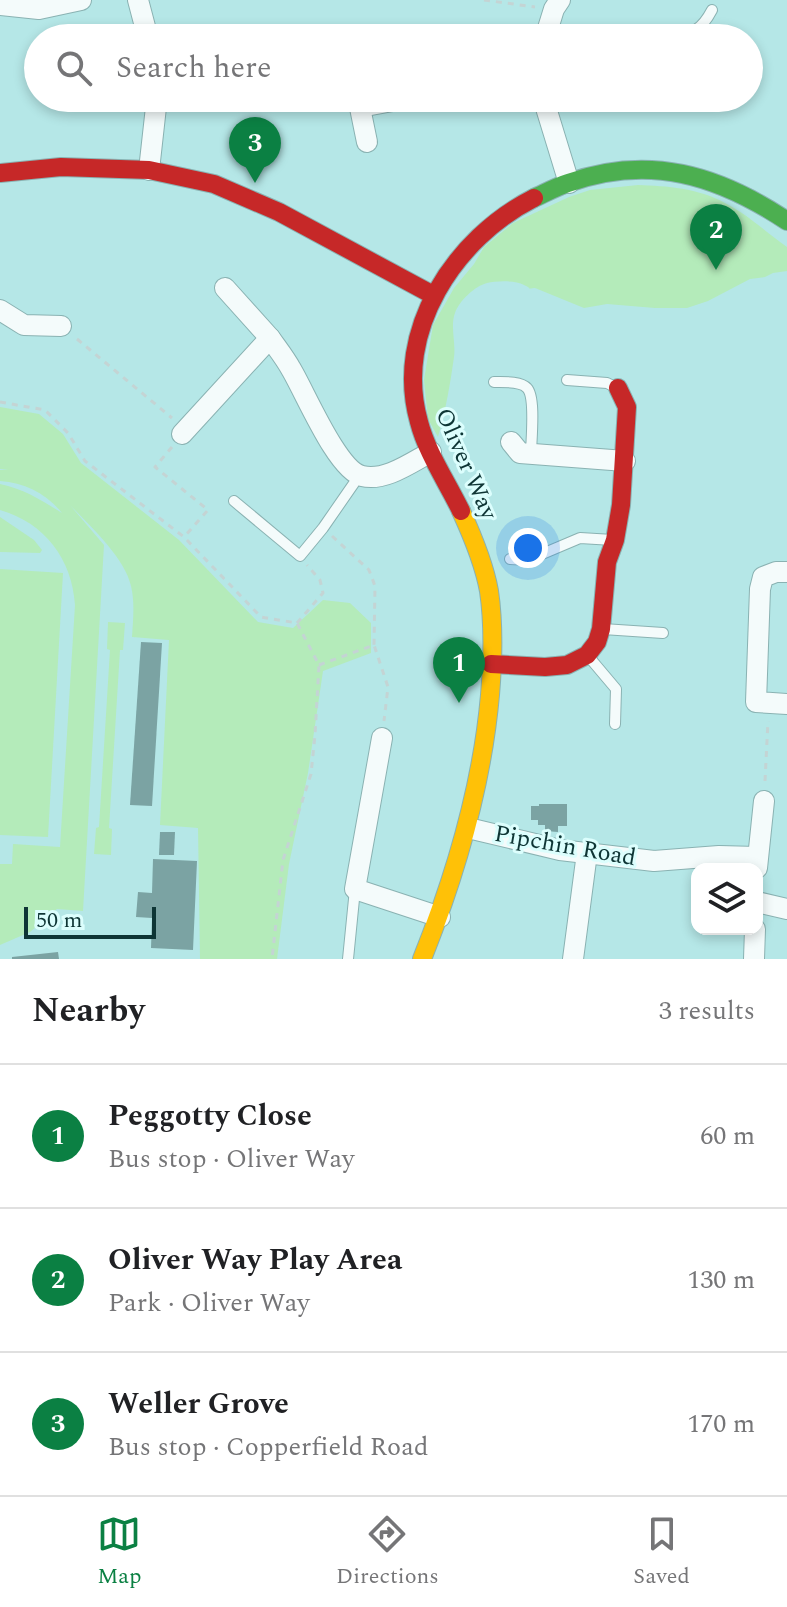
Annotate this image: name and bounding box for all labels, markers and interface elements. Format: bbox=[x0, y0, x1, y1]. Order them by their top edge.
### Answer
search box bbox=[24, 24, 763, 112]
text: Search here bbox=[116, 45, 272, 91]
icon: search bbox=[52, 46, 96, 90]
pin: 3 bbox=[229, 117, 281, 183]
pin: 2 bbox=[690, 204, 742, 270]
street label: Oliver Way bbox=[425, 402, 507, 527]
your location bbox=[508, 528, 548, 568]
pin: 1 bbox=[433, 637, 485, 703]
street label: Pipchin Road bbox=[491, 816, 639, 876]
map controls bbox=[691, 863, 763, 935]
button: layers bbox=[691, 863, 763, 935]
scale bar bbox=[24, 903, 156, 939]
text: 50 m bbox=[36, 904, 82, 937]
text: Nearby bbox=[32, 985, 145, 1037]
text: 3 results bbox=[659, 991, 755, 1031]
text: Peggotty Close bbox=[108, 1093, 312, 1139]
text: 1 bbox=[51, 1116, 65, 1156]
text: 60 m bbox=[700, 1116, 755, 1156]
text: Bus stop · Oliver Way bbox=[108, 1139, 355, 1179]
text: Oliver Way Play Area bbox=[108, 1237, 402, 1283]
text: 2 bbox=[51, 1260, 65, 1300]
text: 130 m bbox=[687, 1260, 755, 1300]
text: Park · Oliver Way bbox=[108, 1283, 310, 1323]
text: Weller Grove bbox=[108, 1381, 289, 1427]
text: 3 bbox=[51, 1404, 65, 1444]
text: 170 m bbox=[687, 1404, 755, 1444]
text: Bus stop · Copperfield Road bbox=[108, 1427, 428, 1467]
tab: Map bbox=[97, 1512, 142, 1593]
tab: Directions bbox=[336, 1512, 439, 1593]
tab: Saved bbox=[633, 1512, 690, 1593]

